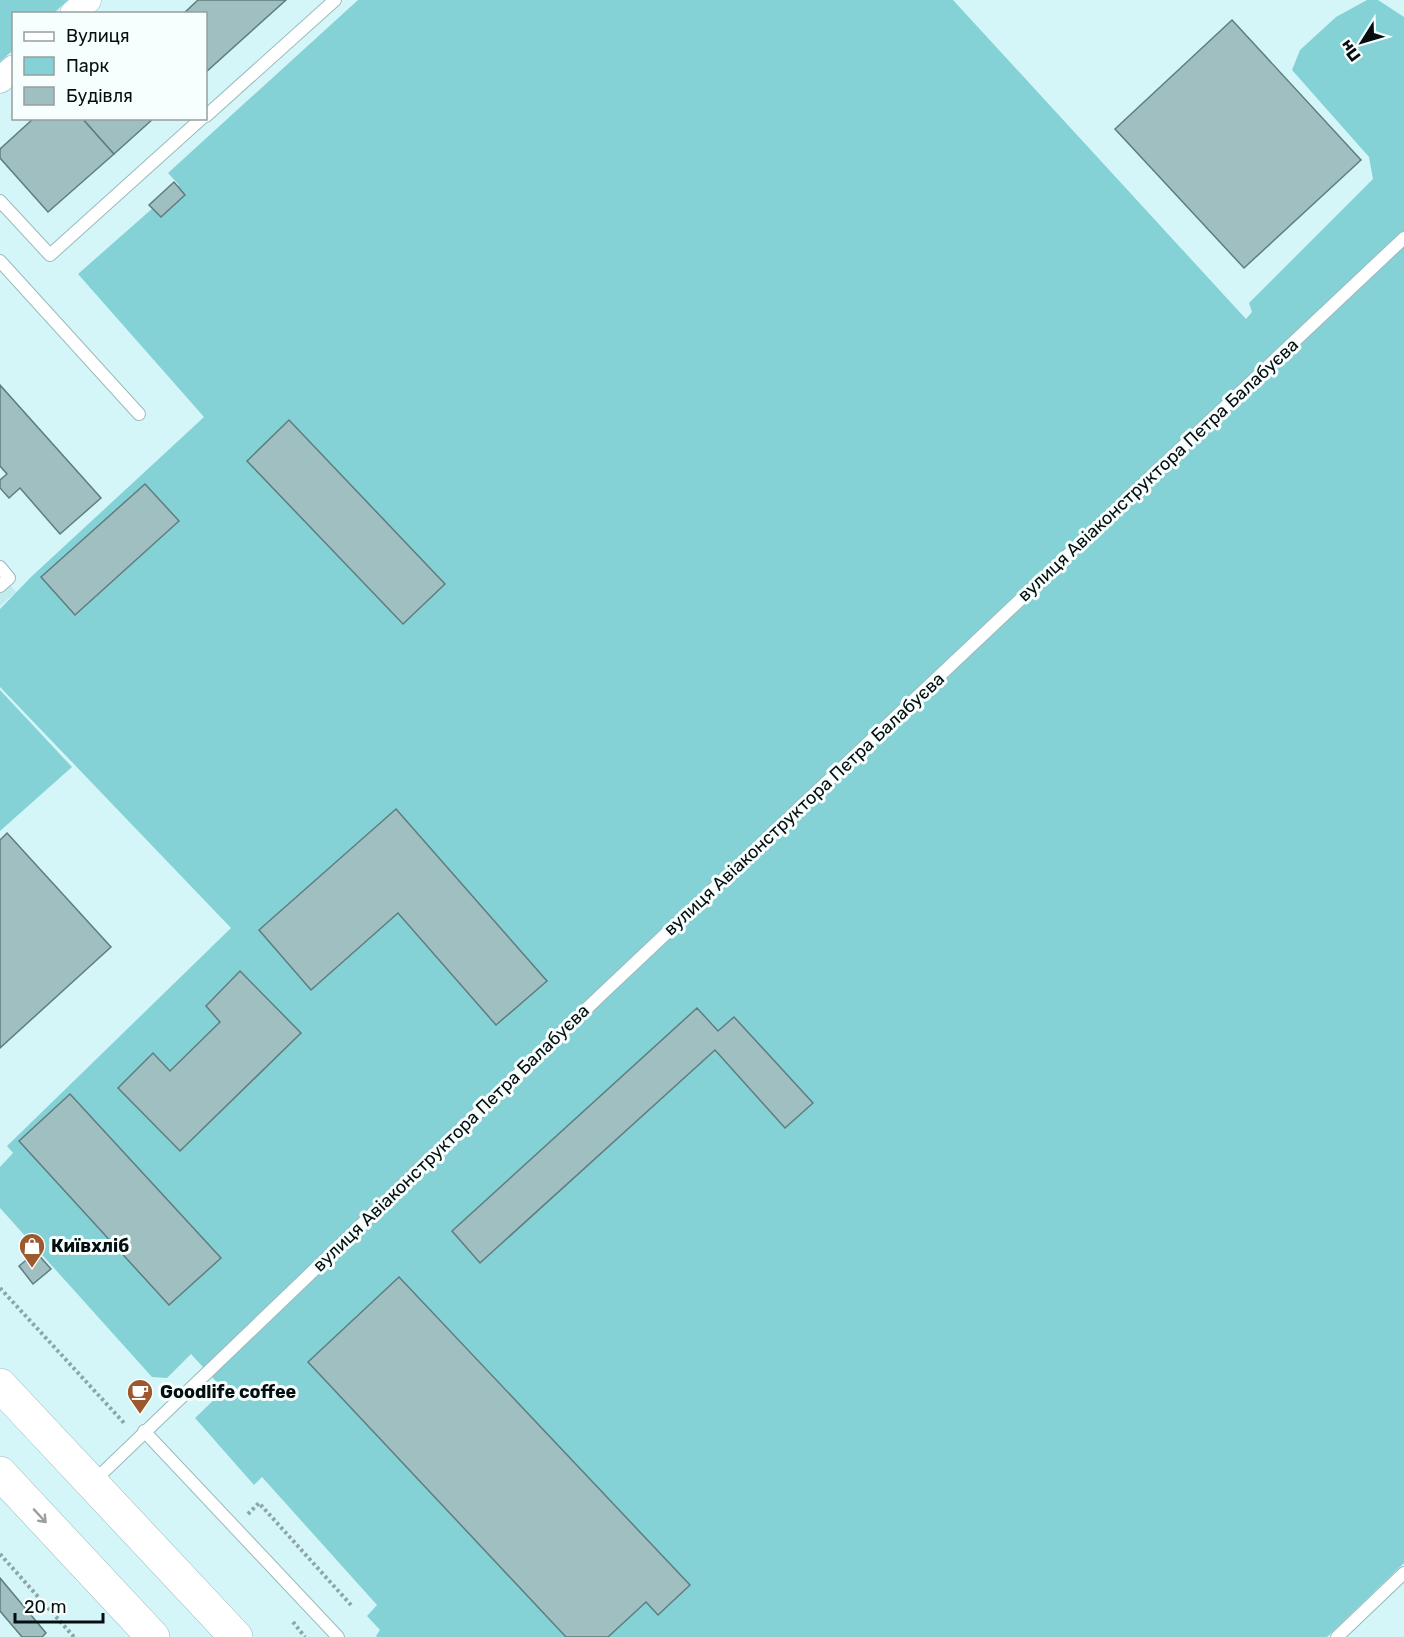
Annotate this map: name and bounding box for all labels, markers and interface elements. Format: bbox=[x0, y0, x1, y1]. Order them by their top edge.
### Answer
legend bbox=[12, 12, 207, 120]
north arrow bbox=[1332, 12, 1392, 72]
text: Вулиця bbox=[66, 25, 130, 47]
text: Пн bbox=[1336, 36, 1365, 65]
text: Парк bbox=[66, 55, 110, 77]
text: Будівля bbox=[66, 85, 133, 107]
street label: вулиця Авіаконструктора Петра Балабуєва bbox=[1013, 334, 1303, 606]
street label: вулиця Авіаконструктора Петра Балабуєва bbox=[659, 668, 949, 940]
street label: вулиця Авіаконструктора Петра Балабуєва bbox=[308, 1000, 594, 1276]
shop icon: Київхліб bbox=[17, 1231, 47, 1269]
place label: Київхліб bbox=[51, 1235, 129, 1257]
cafe icon: Goodlife coffee bbox=[125, 1377, 155, 1415]
place label: Goodlife coffee bbox=[160, 1381, 297, 1403]
one-way arrow bbox=[33, 1508, 47, 1523]
scale bar bbox=[15, 1586, 104, 1624]
text: 20 m bbox=[24, 1596, 66, 1618]

